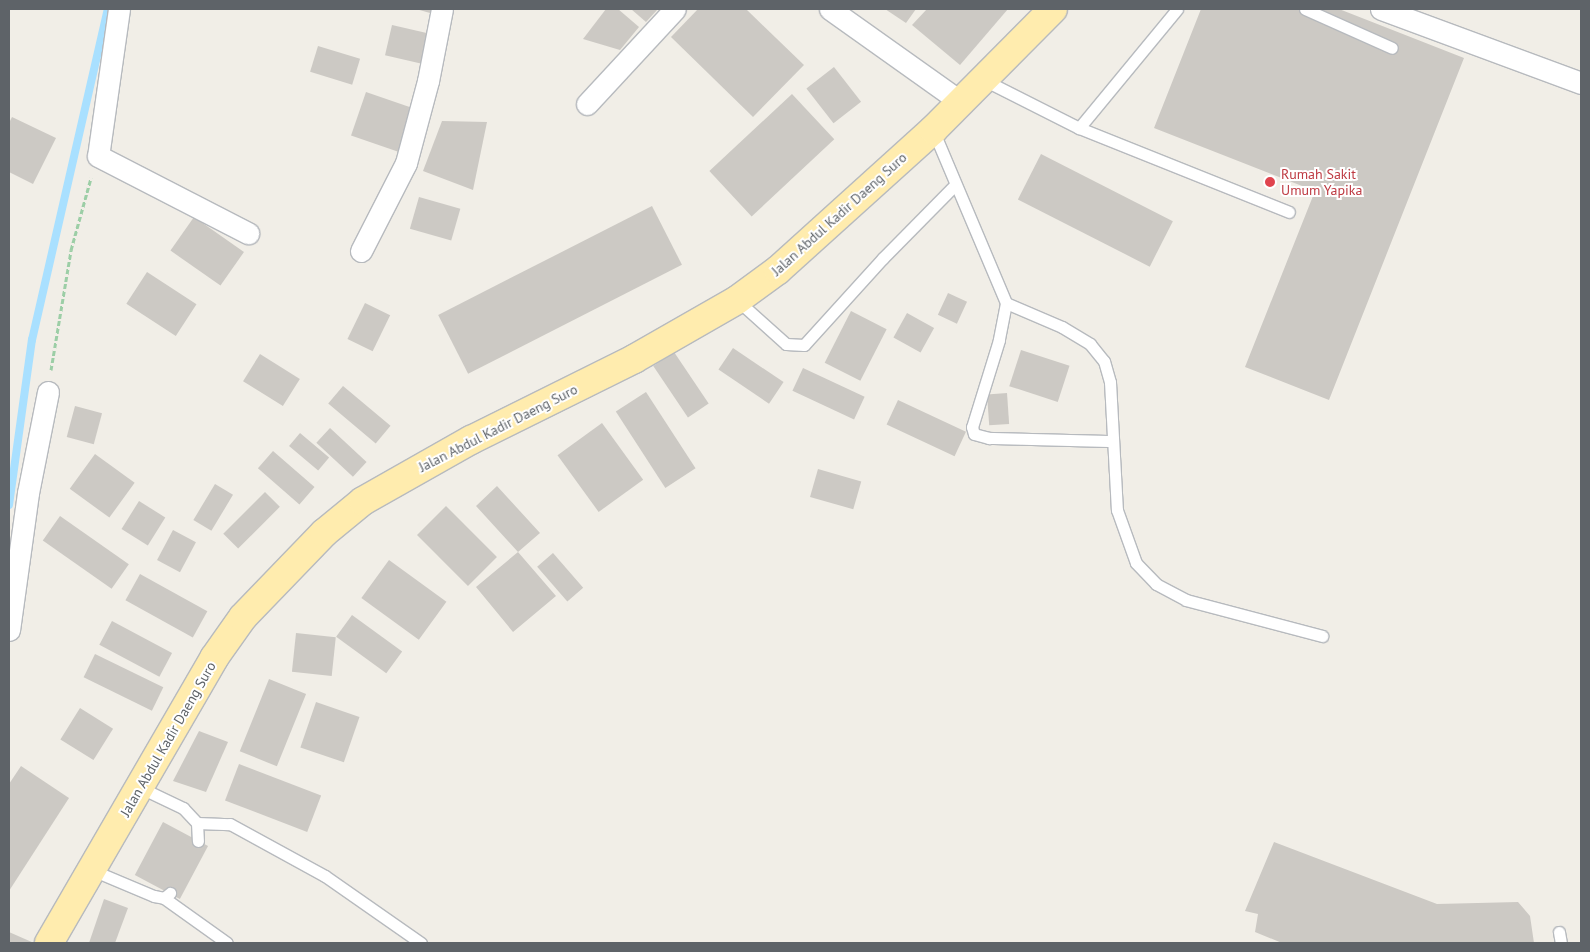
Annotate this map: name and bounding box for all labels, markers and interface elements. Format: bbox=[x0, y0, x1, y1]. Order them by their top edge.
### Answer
street label: Jalan Abdul Kadir Daeng Suro bbox=[768, 149, 910, 279]
place label: Rumah Sakit Umum Yapika bbox=[1281, 166, 1363, 198]
marker: Rumah Sakit Umum Yapika bbox=[1263, 175, 1277, 189]
street label: Jalan Abdul Kadir Daeng Suro bbox=[416, 380, 580, 476]
street label: Jalan Abdul Kadir Daeng Suro bbox=[117, 658, 219, 820]

